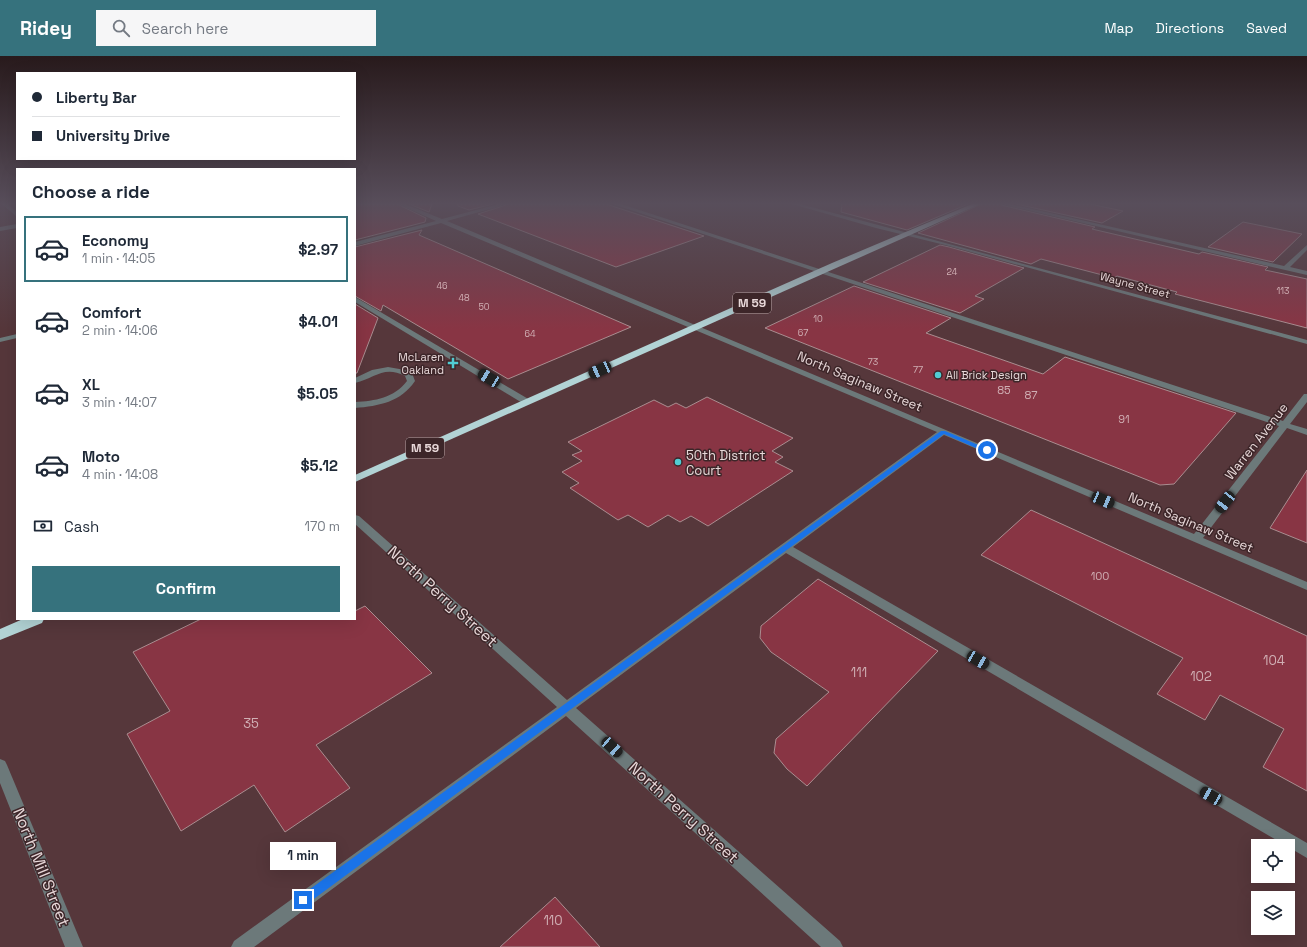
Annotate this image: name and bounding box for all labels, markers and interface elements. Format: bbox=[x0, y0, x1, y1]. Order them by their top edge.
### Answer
search box bbox=[96, 10, 376, 46]
text: Ridey bbox=[20, 16, 72, 41]
icon: search bbox=[110, 17, 132, 39]
text: Search here bbox=[142, 19, 228, 38]
text: Map bbox=[1104, 19, 1134, 37]
text: Directions bbox=[1156, 19, 1224, 37]
text: Saved bbox=[1246, 19, 1287, 37]
text: Liberty Bar bbox=[56, 88, 137, 107]
text: University Drive bbox=[56, 126, 170, 145]
text: Choose a ride bbox=[32, 180, 150, 203]
icon: car bbox=[34, 231, 70, 267]
text: Economy bbox=[82, 231, 149, 250]
text: $2.97 bbox=[298, 240, 338, 259]
text: 1 min · 14:05 bbox=[82, 250, 155, 267]
house number: 24 bbox=[947, 266, 958, 278]
street label: Wayne Street bbox=[1098, 269, 1172, 301]
house number: 46 bbox=[436, 280, 448, 292]
house number: 113 bbox=[1277, 285, 1289, 297]
house number: 48 bbox=[458, 292, 470, 304]
road number: M 59 bbox=[733, 293, 771, 313]
house number: 50 bbox=[478, 301, 490, 313]
icon: car bbox=[34, 303, 70, 339]
text: Comfort bbox=[82, 303, 142, 322]
text: $4.01 bbox=[299, 312, 338, 331]
house number: 10 bbox=[813, 313, 823, 325]
text: 2 min · 14:06 bbox=[82, 322, 158, 339]
house number: 67 bbox=[798, 327, 808, 339]
house number: 64 bbox=[524, 328, 536, 340]
street label: North Saginaw Street bbox=[795, 347, 925, 416]
place label: McLaren Oakland bbox=[398, 350, 444, 377]
house number: 73 bbox=[868, 356, 878, 368]
marker: McLaren Oakland bbox=[447, 357, 459, 369]
car bbox=[587, 360, 613, 380]
house number: 77 bbox=[913, 364, 923, 376]
car bbox=[476, 367, 502, 389]
place label: All Brick Design bbox=[946, 368, 1027, 382]
marker: All Brick Design bbox=[933, 370, 943, 380]
icon: car bbox=[34, 375, 70, 411]
text: XL bbox=[82, 375, 100, 394]
house number: 85 bbox=[997, 383, 1011, 397]
text: $5.05 bbox=[297, 384, 338, 403]
house number: 87 bbox=[1025, 388, 1037, 402]
text: 3 min · 14:07 bbox=[82, 394, 157, 411]
street label: Warren Avenue bbox=[1221, 399, 1292, 483]
house number: 91 bbox=[1118, 412, 1130, 426]
road number: M 59 bbox=[406, 438, 444, 458]
route start bbox=[978, 441, 996, 459]
icon: car bbox=[34, 447, 70, 483]
text: Moto bbox=[82, 447, 120, 466]
place label: 50th District Court bbox=[686, 447, 766, 479]
text: $5.12 bbox=[301, 456, 338, 475]
marker: 50th District Court bbox=[673, 457, 683, 467]
text: 4 min · 14:08 bbox=[82, 466, 158, 483]
street label: North Saginaw Street bbox=[1126, 488, 1256, 557]
car bbox=[1213, 489, 1237, 515]
car bbox=[1090, 490, 1116, 510]
icon: cash bbox=[32, 515, 54, 537]
text: Cash bbox=[64, 517, 99, 536]
text: 170 m bbox=[304, 518, 340, 535]
street label: North Perry Street bbox=[383, 541, 502, 652]
button: Confirm bbox=[32, 566, 340, 612]
house number: 100 bbox=[1091, 569, 1109, 583]
car bbox=[965, 649, 991, 671]
house number: 104 bbox=[1263, 652, 1285, 669]
house number: 111 bbox=[851, 664, 867, 681]
house number: 102 bbox=[1190, 668, 1212, 685]
house number: 35 bbox=[243, 715, 259, 732]
car bbox=[599, 735, 625, 759]
street label: North Perry Street bbox=[624, 757, 743, 868]
car bbox=[1198, 785, 1224, 807]
street label: North Mill Street bbox=[8, 805, 75, 930]
map controls bbox=[1251, 839, 1295, 935]
button: locate bbox=[1251, 839, 1295, 883]
callout: 1 min bbox=[270, 842, 336, 870]
text: 1 min bbox=[287, 847, 319, 864]
route end bbox=[294, 891, 312, 909]
button: layers bbox=[1251, 891, 1295, 935]
house number: 110 bbox=[543, 912, 563, 929]

